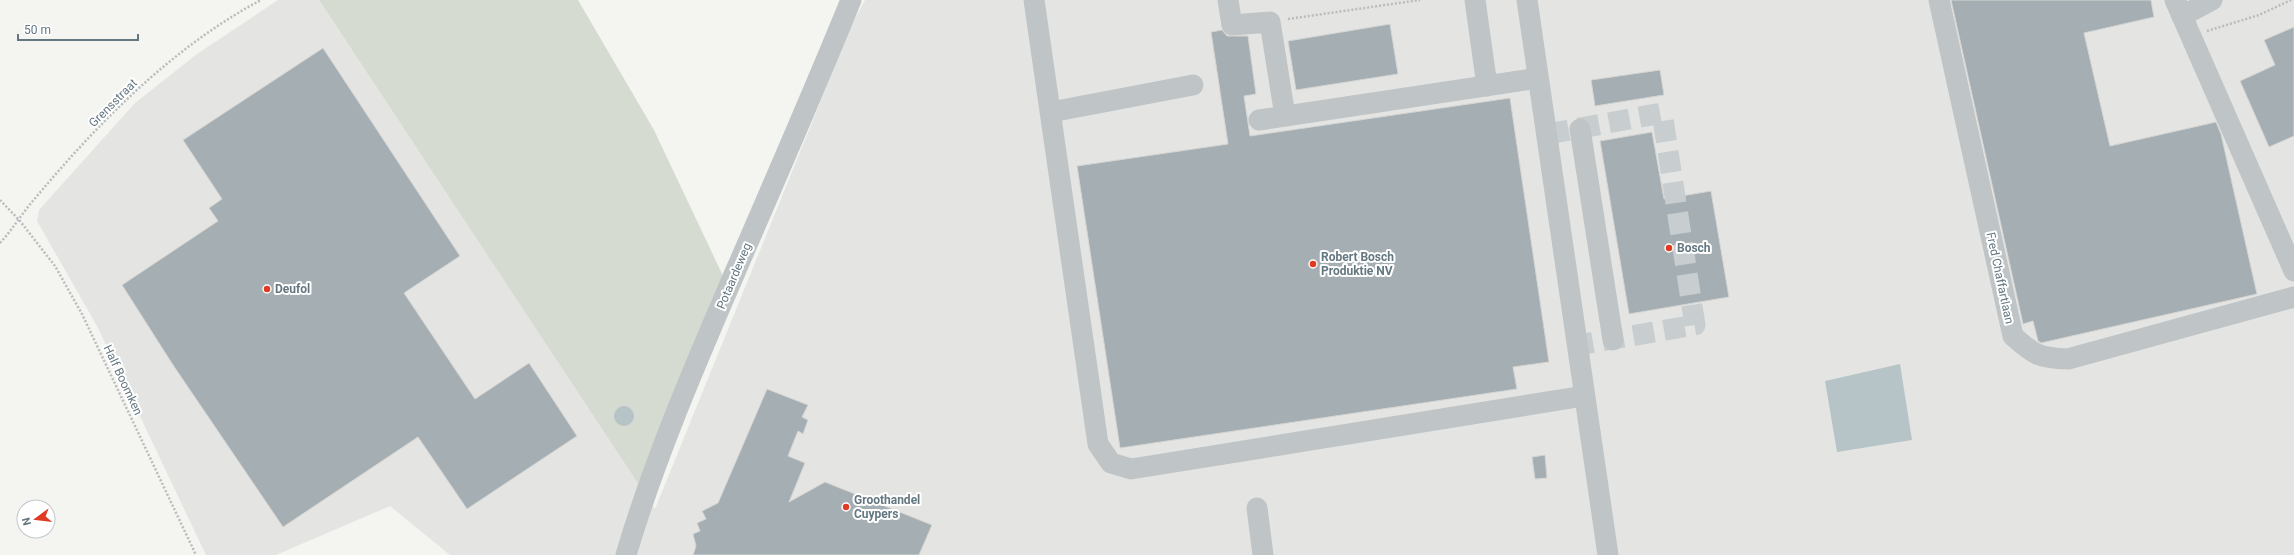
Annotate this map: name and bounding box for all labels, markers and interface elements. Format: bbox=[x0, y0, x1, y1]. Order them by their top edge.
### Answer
scale bar bbox=[18, 16, 138, 42]
text: 50 m bbox=[24, 23, 51, 37]
street label: Grensstraat bbox=[86, 76, 140, 130]
street label: Fred Chaffartlaan bbox=[1983, 231, 2017, 325]
street label: Potaardeweg bbox=[714, 241, 754, 311]
place label: Bosch bbox=[1677, 241, 1711, 255]
marker: Bosch bbox=[1664, 243, 1674, 253]
place label: Robert Bosch Produktie NV bbox=[1321, 250, 1394, 278]
marker: Robert Bosch Produktie NV bbox=[1308, 259, 1318, 269]
place label: Deufol bbox=[275, 282, 310, 296]
marker: Deufol bbox=[262, 284, 272, 294]
street label: Half Boomken bbox=[101, 343, 145, 417]
place label: Groothandel Cuypers bbox=[854, 493, 920, 521]
north arrow bbox=[16, 499, 56, 539]
marker: Groothandel Cuypers bbox=[841, 502, 851, 512]
text: N bbox=[19, 516, 34, 527]

